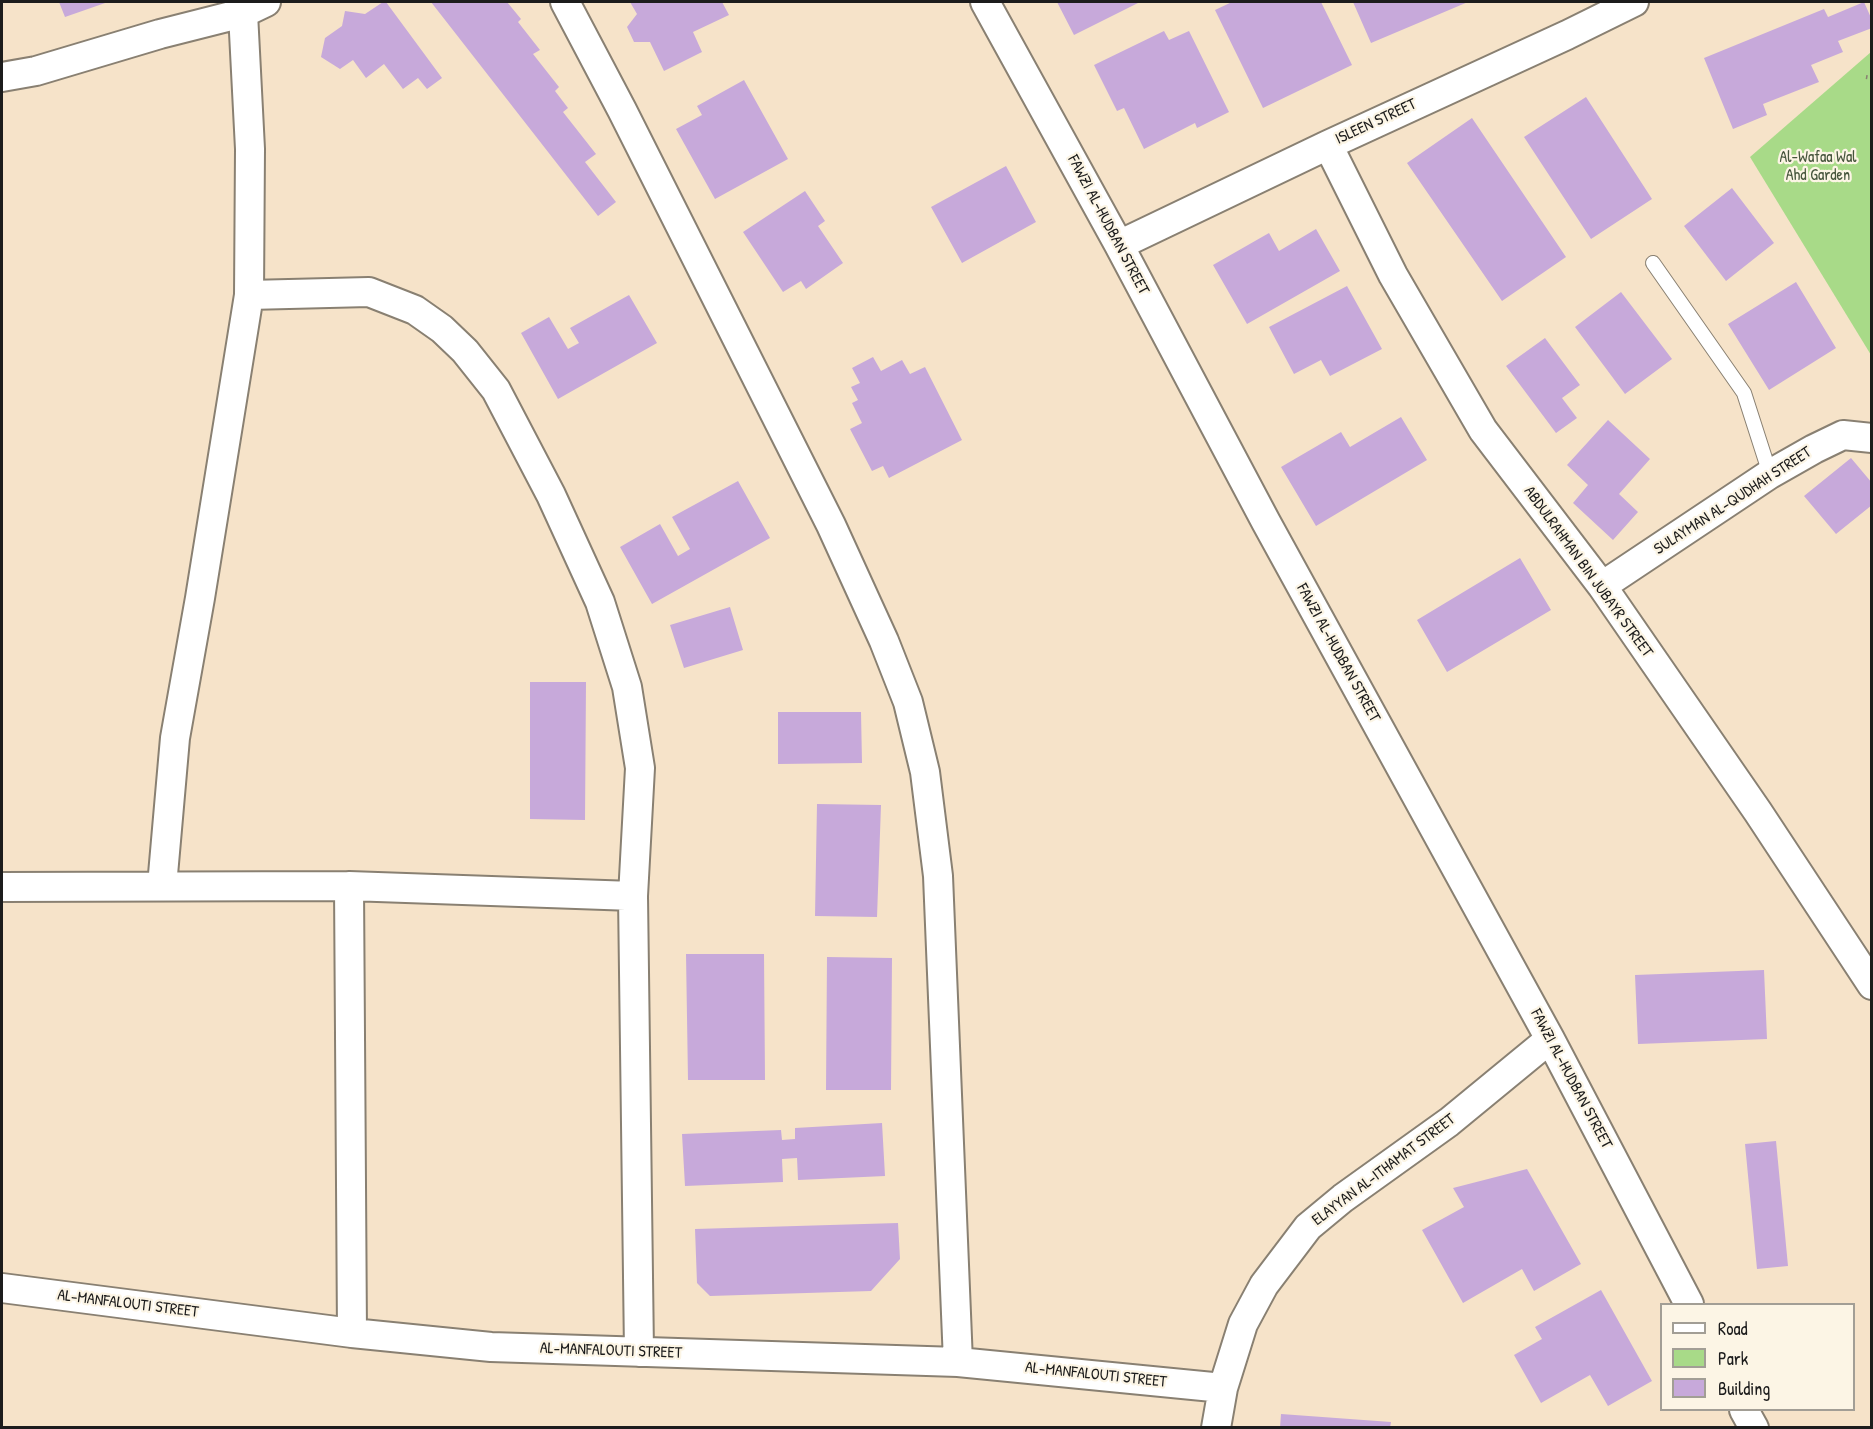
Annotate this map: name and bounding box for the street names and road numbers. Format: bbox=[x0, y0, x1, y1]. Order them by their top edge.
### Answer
street label: ISLEEN STREET bbox=[1332, 95, 1420, 149]
street label: FAWZI AL-HUDBAN STREET bbox=[1063, 152, 1153, 298]
street label: SULAYMAN AL-QUDHAH STREET bbox=[1651, 443, 1815, 559]
street label: ABDULRAHMAN BIN JUBAYR STREET bbox=[1519, 483, 1657, 661]
street label: FAWZI AL-HUDBAN STREET bbox=[1292, 580, 1384, 726]
street label: FAWZI AL-HUDBAN STREET bbox=[1526, 1006, 1616, 1152]
street label: ELAYYAN AL-ITHAMAT STREET bbox=[1309, 1110, 1459, 1230]
street label: AL-MANFALOUTI STREET bbox=[56, 1286, 200, 1322]
street label: AL-MANFALOUTI STREET bbox=[540, 1339, 682, 1363]
street label: AL-MANFALOUTI STREET bbox=[1024, 1358, 1168, 1392]

